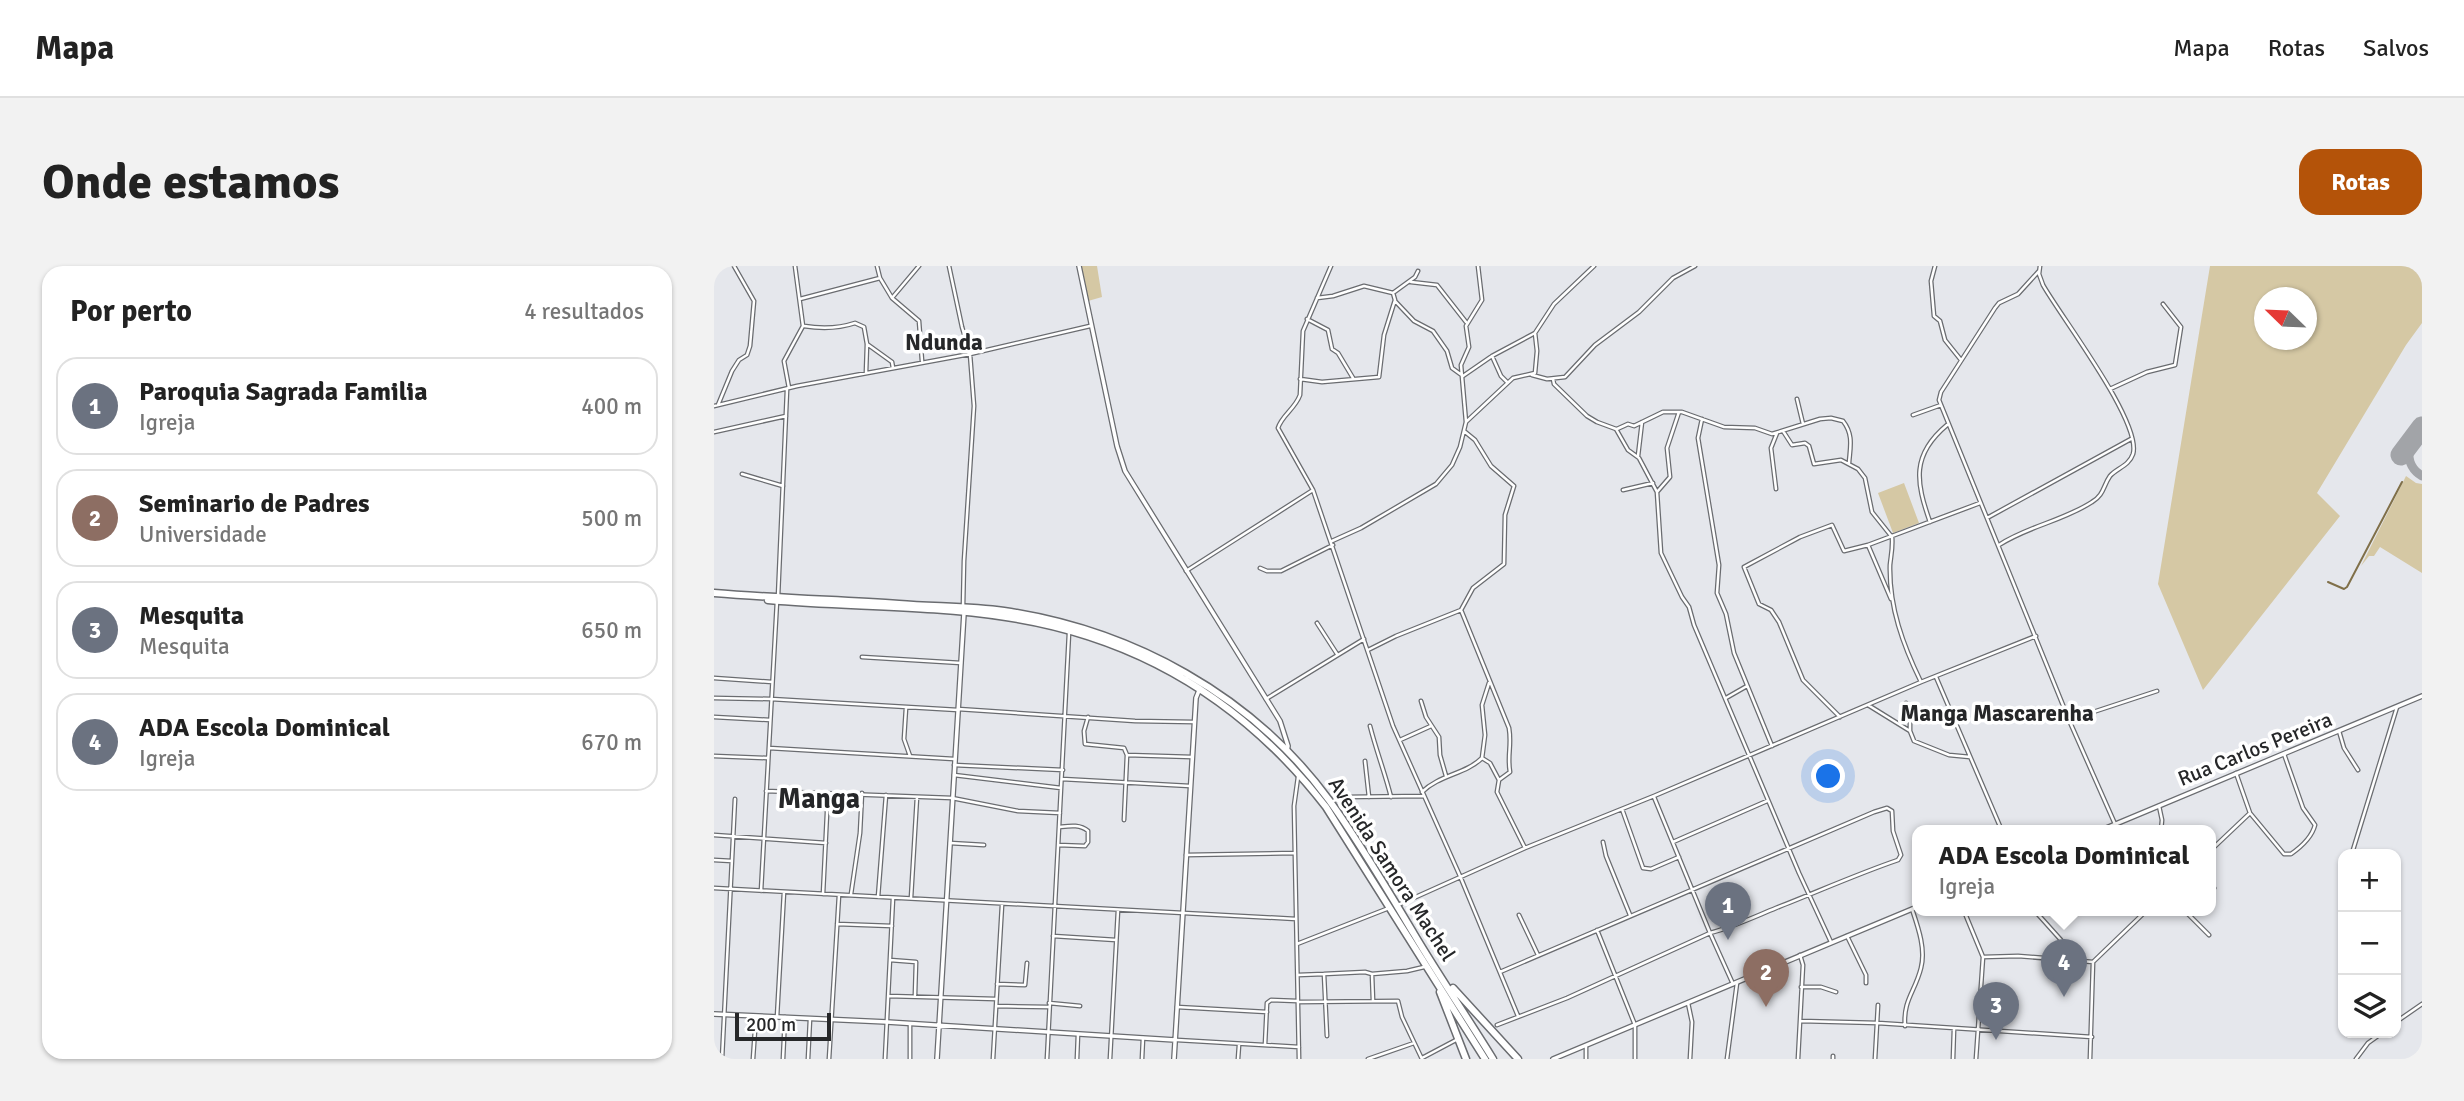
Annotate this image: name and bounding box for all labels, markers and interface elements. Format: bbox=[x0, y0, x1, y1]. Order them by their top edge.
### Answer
text: Mapa bbox=[35, 28, 114, 69]
text: Mapa bbox=[2173, 33, 2230, 63]
text: Rotas bbox=[2268, 33, 2325, 63]
text: Salvos bbox=[2363, 33, 2429, 63]
button: Rotas bbox=[2299, 149, 2422, 215]
text: Onde estamos bbox=[42, 152, 339, 212]
north arrow bbox=[2254, 287, 2317, 350]
text: Por perto bbox=[70, 293, 192, 330]
text: 4 resultados bbox=[524, 297, 644, 326]
district label: Ndunda bbox=[905, 328, 983, 357]
text: Paroquia Sagrada Familia bbox=[139, 376, 428, 408]
text: 1 bbox=[89, 392, 101, 421]
text: 400 m bbox=[581, 392, 642, 421]
text: Igreja bbox=[139, 408, 196, 437]
text: Seminario de Padres bbox=[139, 488, 370, 520]
text: 2 bbox=[89, 504, 101, 533]
text: 500 m bbox=[581, 504, 642, 533]
text: Universidade bbox=[139, 520, 267, 549]
text: Mesquita bbox=[139, 600, 244, 632]
text: 3 bbox=[89, 616, 101, 645]
text: 650 m bbox=[581, 616, 642, 645]
text: Mesquita bbox=[139, 632, 230, 661]
district label: Manga Mascarenha bbox=[1900, 699, 2094, 728]
street label: Rua Carlos Pereira bbox=[2174, 706, 2336, 792]
text: ADA Escola Dominical bbox=[139, 712, 390, 744]
text: 4 bbox=[89, 728, 101, 757]
text: 670 m bbox=[581, 728, 642, 757]
text: Igreja bbox=[139, 744, 196, 773]
your location bbox=[1811, 759, 1845, 793]
street label: Avenida Samora Machel bbox=[1323, 772, 1461, 966]
district label: Manga bbox=[778, 782, 860, 816]
popup bbox=[1912, 825, 2216, 916]
text: ADA Escola Dominical bbox=[1939, 840, 2189, 872]
map controls bbox=[2338, 849, 2401, 1038]
button: + bbox=[2338, 849, 2401, 912]
text: Igreja bbox=[1939, 872, 1995, 901]
pin: 1 bbox=[1705, 882, 1751, 940]
button: − bbox=[2338, 912, 2401, 975]
pin: 4 bbox=[2041, 939, 2087, 997]
pin: 2 bbox=[1743, 949, 1789, 1007]
button: layers bbox=[2338, 975, 2401, 1038]
pin: 3 bbox=[1973, 982, 2019, 1040]
scale bar bbox=[735, 1010, 831, 1042]
text: 200 m bbox=[746, 1013, 796, 1037]

